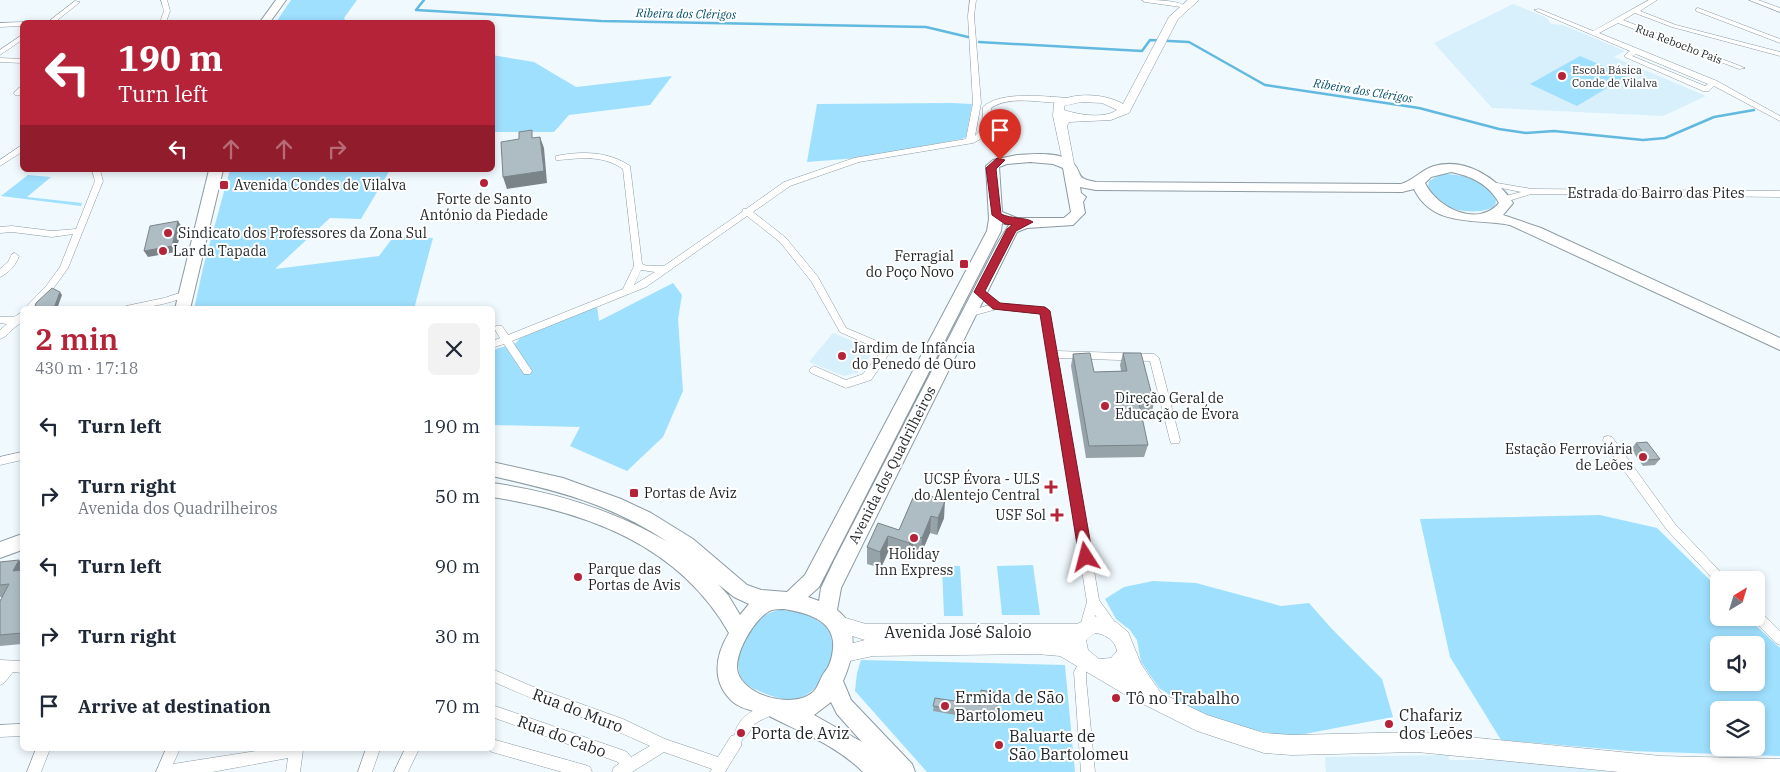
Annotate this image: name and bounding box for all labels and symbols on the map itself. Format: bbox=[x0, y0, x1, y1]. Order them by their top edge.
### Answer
water label: Ribeira dos Clérigos bbox=[635, 5, 737, 22]
street label: Rua Rebocho Pais bbox=[1634, 21, 1724, 67]
place label: Escola Básica Conde de Vilalva bbox=[1572, 63, 1657, 90]
marker: Escola Básica Conde de Vilalva bbox=[1556, 70, 1568, 82]
water label: Ribeira dos Clérigos bbox=[1311, 75, 1414, 106]
pin bbox=[979, 109, 1021, 160]
place label: Avenida Condes de Vilalva bbox=[234, 176, 407, 194]
marker: Forte de Santo António da Piedade bbox=[478, 177, 490, 189]
marker: Avenida Condes de Vilalva bbox=[218, 179, 230, 191]
street label: Estrada do Bairro das Pites bbox=[1567, 184, 1745, 202]
place label: Forte de Santo António da Piedade bbox=[420, 190, 548, 224]
place label: Sindicato dos Professores da Zona Sul bbox=[178, 224, 427, 242]
marker: Sindicato dos Professores da Zona Sul bbox=[162, 227, 174, 239]
place label: Lar da Tapada bbox=[173, 242, 267, 260]
marker: Lar da Tapada bbox=[157, 245, 169, 257]
place label: Ferragial do Poço Novo bbox=[866, 247, 954, 281]
marker: Ferragial do Poço Novo bbox=[958, 258, 970, 270]
place label: Jardim de Infância do Penedo de Ouro bbox=[852, 339, 976, 373]
marker: Jardim de Infância do Penedo de Ouro bbox=[836, 350, 848, 362]
street label: Avenida dos Quadrilheiros bbox=[844, 383, 940, 547]
place label: Direção Geral de Educação de Évora bbox=[1115, 389, 1239, 423]
marker: Direção Geral de Educação de Évora bbox=[1099, 400, 1111, 412]
place label: Estação Ferroviária de Leões bbox=[1505, 440, 1633, 474]
marker: Estação Ferroviária de Leões bbox=[1637, 451, 1649, 463]
place label: UCSP Évora - ULS do Alentejo Central bbox=[914, 469, 1040, 504]
marker: UCSP Évora - ULS do Alentejo Central bbox=[1044, 480, 1058, 494]
place label: Portas de Aviz bbox=[644, 484, 737, 502]
marker: Portas de Aviz bbox=[628, 487, 640, 499]
place label: USF Sol bbox=[995, 506, 1046, 524]
marker: USF Sol bbox=[1050, 508, 1064, 522]
position arrow bbox=[1059, 530, 1111, 582]
marker: Holiday Inn Express bbox=[908, 532, 920, 544]
place label: Holiday Inn Express bbox=[875, 545, 954, 579]
place label: Parque das Portas de Avis bbox=[588, 560, 681, 594]
marker: Parque das Portas de Avis bbox=[572, 571, 584, 583]
north arrow bbox=[1710, 571, 1765, 626]
street label: Avenida José Saloio bbox=[884, 622, 1032, 642]
street label: Rua do Muro bbox=[530, 684, 626, 736]
place label: Ermida de São Bartolomeu bbox=[955, 687, 1064, 725]
place label: Tô no Trabalho bbox=[1126, 688, 1240, 708]
marker: Tô no Trabalho bbox=[1110, 692, 1122, 704]
marker: Ermida de São Bartolomeu bbox=[939, 700, 951, 712]
place label: Chafariz dos Leões bbox=[1399, 705, 1473, 743]
street label: Rua do Cabo bbox=[515, 711, 609, 761]
marker: Chafariz dos Leões bbox=[1383, 718, 1395, 730]
place label: Porta de Aviz bbox=[751, 723, 849, 743]
place label: Baluarte de São Bartolomeu bbox=[1009, 726, 1129, 764]
marker: Porta de Aviz bbox=[735, 727, 747, 739]
marker: Baluarte de São Bartolomeu bbox=[993, 739, 1005, 751]

